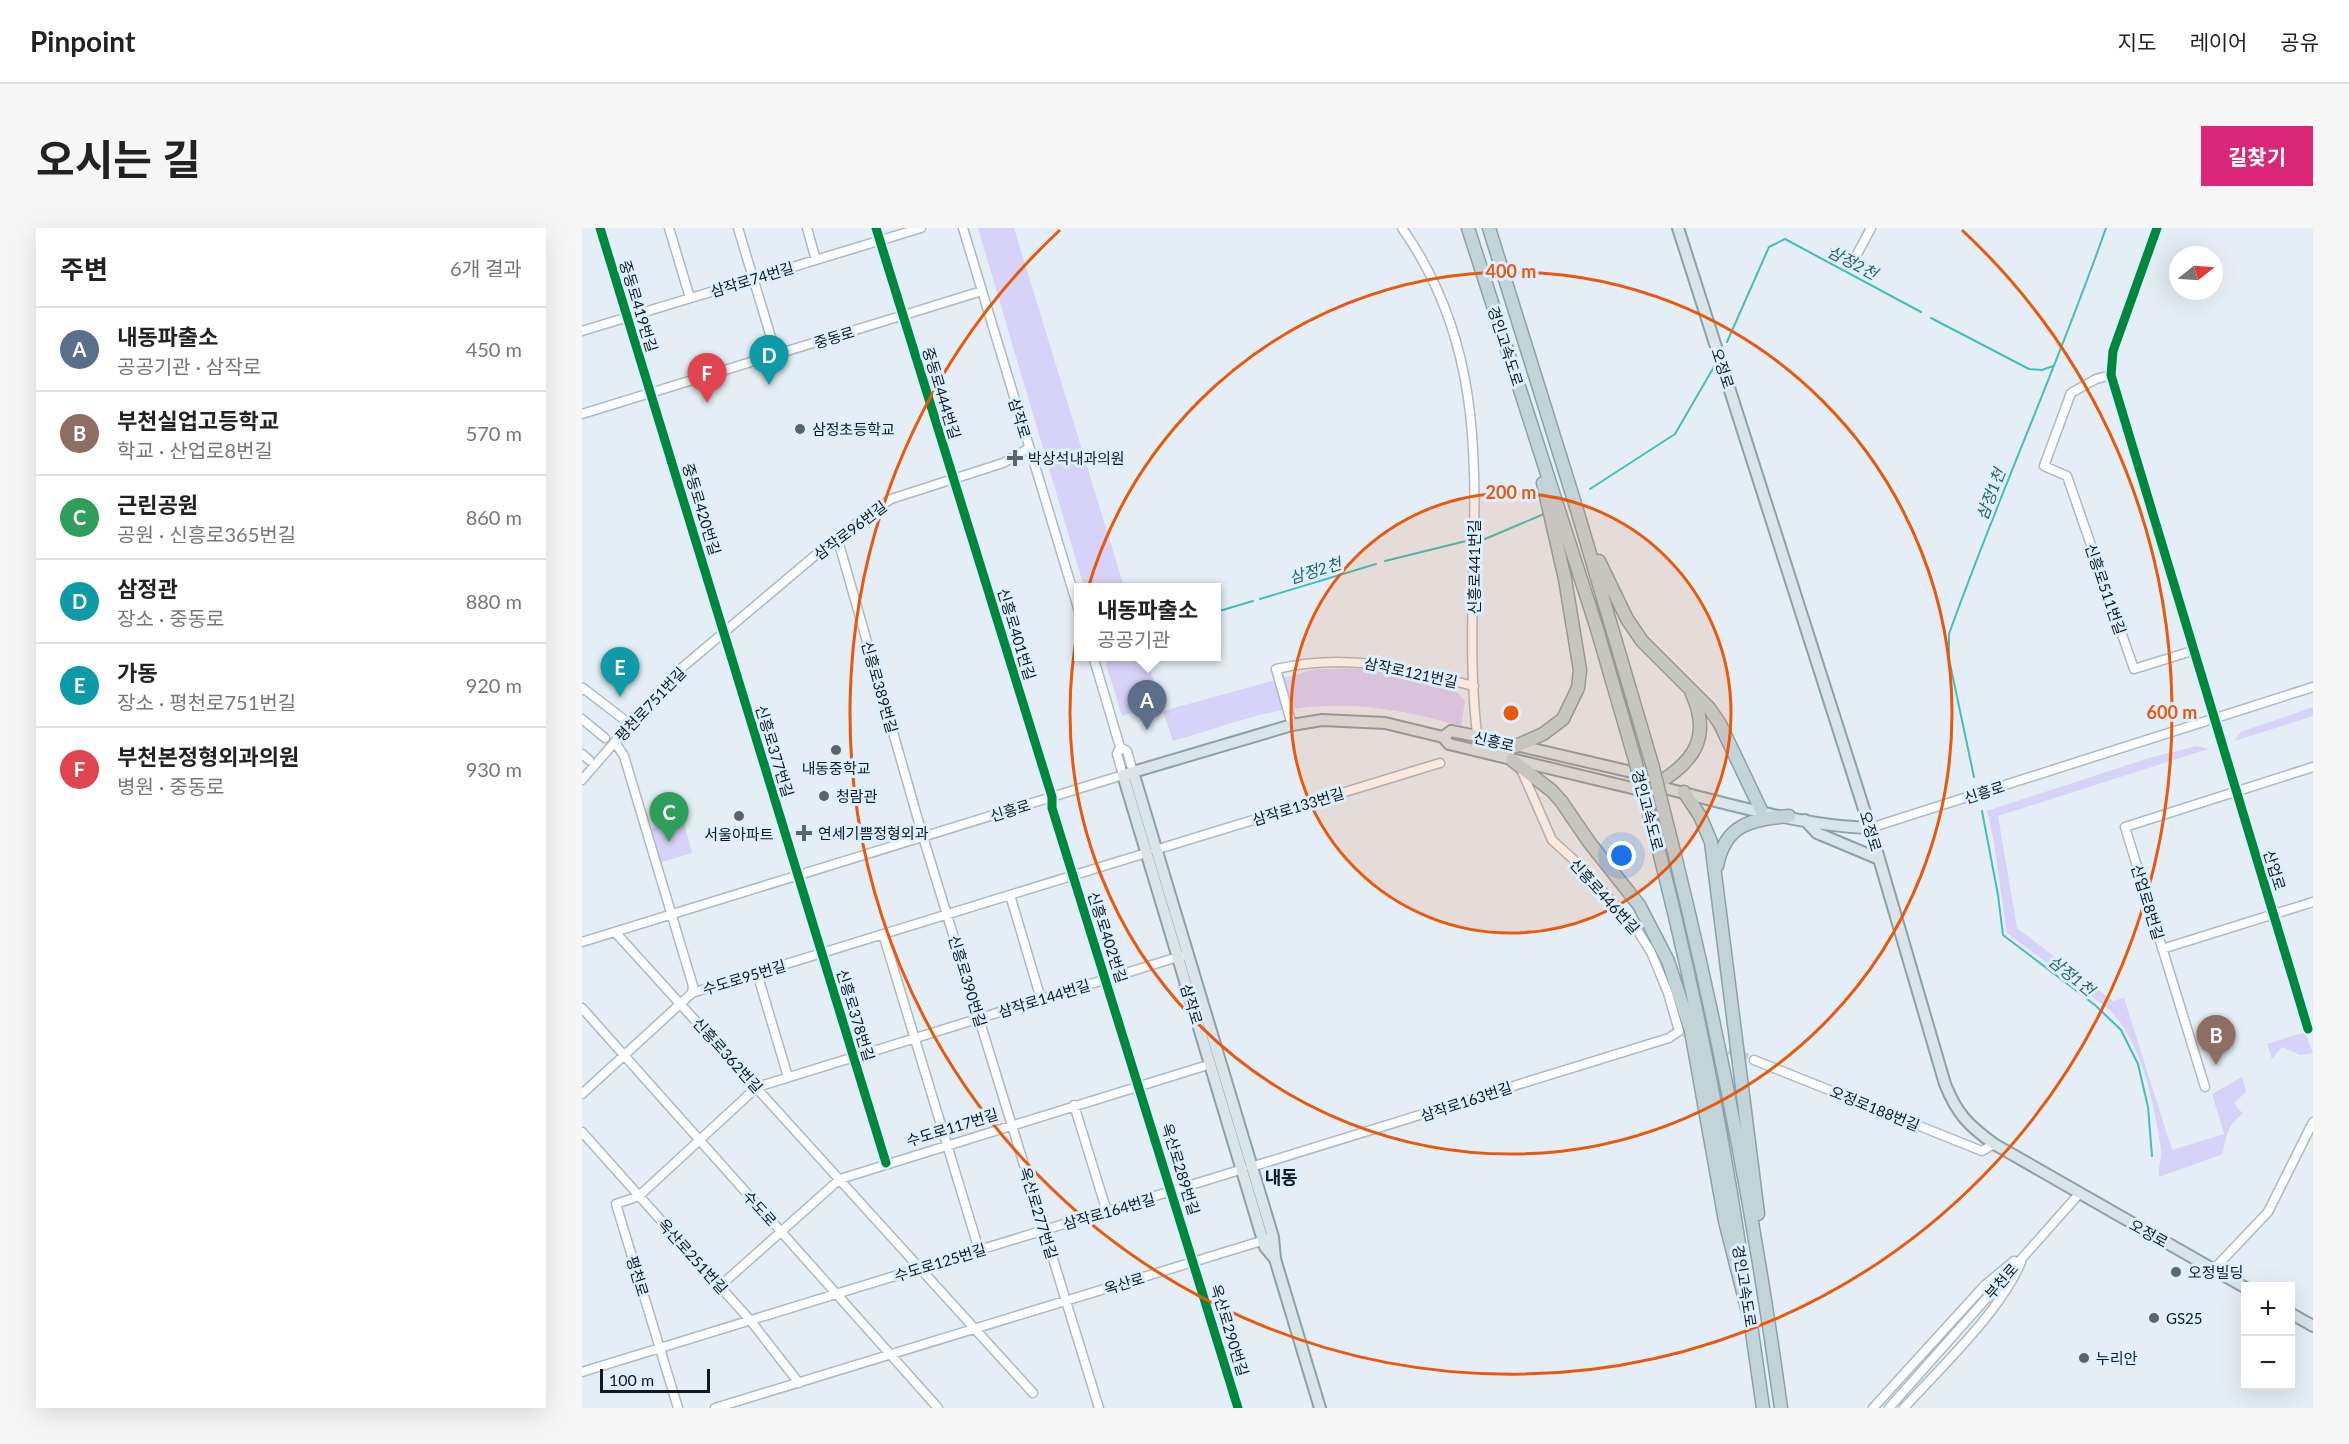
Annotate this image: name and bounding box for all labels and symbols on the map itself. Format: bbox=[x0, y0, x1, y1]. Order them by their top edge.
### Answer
water label: 삼정2천 bbox=[1825, 241, 1883, 284]
north arrow bbox=[2169, 246, 2223, 300]
street label: 중동로419번길 bbox=[616, 258, 662, 354]
street label: 삼작로74번길 bbox=[708, 258, 796, 300]
text: 400 m bbox=[1486, 260, 1536, 282]
street label: 경인고속도로 bbox=[1485, 304, 1527, 388]
street label: 중동로 bbox=[812, 322, 856, 352]
pin: D bbox=[750, 336, 789, 385]
street label: 중동로444번길 bbox=[919, 345, 965, 441]
street label: 오정로 bbox=[1708, 346, 1738, 390]
pin: F bbox=[688, 354, 726, 403]
street label: 삼작로 bbox=[1005, 396, 1035, 440]
place label: 삼정초등학교 bbox=[812, 420, 895, 438]
marker: 삼정초등학교 bbox=[793, 422, 807, 436]
marker: 박상석내과의원 bbox=[1006, 449, 1024, 467]
place label: 박상석내과의원 bbox=[1028, 449, 1125, 467]
street label: 중동로420번길 bbox=[679, 461, 725, 557]
water label: 삼정1천 bbox=[1972, 464, 2009, 522]
text: 200 m bbox=[1486, 481, 1536, 503]
street label: 삼작로96번길 bbox=[810, 497, 890, 563]
street label: 신흥로441번길 bbox=[1465, 519, 1483, 615]
street label: 신흥로511번길 bbox=[2082, 541, 2130, 637]
water label: 삼정2천 bbox=[1287, 552, 1346, 587]
street label: 신흥로401번길 bbox=[994, 586, 1040, 682]
street label: 신흥로389번길 bbox=[858, 639, 902, 735]
pin: E bbox=[600, 648, 639, 697]
street label: 삼작로121번길 bbox=[1363, 653, 1459, 691]
street label: 평천로751번길 bbox=[611, 663, 689, 745]
pin: A bbox=[1128, 680, 1166, 730]
text: 600 m bbox=[2147, 701, 2197, 723]
street label: 신흥로377번길 bbox=[752, 703, 798, 799]
centre of rings bbox=[1501, 703, 1521, 723]
street label: 신흥로 bbox=[1472, 728, 1516, 754]
marker: 내동중학교 bbox=[829, 743, 843, 757]
place label: 내동중학교 bbox=[801, 759, 871, 777]
street label: 경인고속도로 bbox=[1629, 768, 1667, 852]
street label: 신흥로 bbox=[1962, 777, 2006, 807]
street label: 삼작로133번길 bbox=[1250, 783, 1346, 829]
place label: 청람관 bbox=[836, 787, 878, 805]
marker: 청람관 bbox=[817, 789, 831, 803]
pin: C bbox=[650, 792, 688, 842]
street label: 신흥로 bbox=[988, 795, 1032, 825]
marker: 서울아파트 bbox=[732, 809, 746, 823]
street label: 오정로 bbox=[1856, 809, 1886, 853]
marker: 연세기쁨정형외과 bbox=[795, 824, 813, 842]
place label: 연세기쁨정형외과 bbox=[818, 824, 929, 842]
place label: 서울아파트 bbox=[704, 825, 774, 843]
your location bbox=[1607, 841, 1636, 870]
street label: 산업로 bbox=[2260, 848, 2290, 892]
street label: 신흥로446번길 bbox=[1566, 855, 1644, 937]
street label: 산업로8번길 bbox=[2128, 862, 2168, 942]
street label: 신흥로402번길 bbox=[1085, 889, 1131, 985]
street label: 신흥로390번길 bbox=[945, 933, 991, 1029]
water label: 삼정1천 bbox=[2045, 951, 2101, 1001]
street label: 수도로95번길 bbox=[700, 956, 788, 998]
street label: 신흥로378번길 bbox=[833, 967, 879, 1063]
street label: 삼작로144번길 bbox=[996, 975, 1092, 1021]
street label: 삼작로 bbox=[1177, 982, 1207, 1026]
street label: 신흥로362번길 bbox=[689, 1014, 767, 1096]
pin: B bbox=[2196, 1016, 2236, 1065]
street label: 삼작로163번길 bbox=[1418, 1078, 1514, 1124]
street label: 오정로188번길 bbox=[1828, 1082, 1922, 1134]
street label: 수도로117번길 bbox=[904, 1104, 1000, 1150]
street label: 옥산로289번길 bbox=[1158, 1121, 1204, 1217]
street label: 옥산로277번길 bbox=[1016, 1165, 1062, 1261]
district label: 내동 bbox=[1264, 1166, 1298, 1188]
street label: 수도로 bbox=[739, 1187, 781, 1229]
street label: 삼작로164번길 bbox=[1061, 1189, 1157, 1233]
street label: 옥산로251번길 bbox=[654, 1215, 732, 1297]
street label: 오정로 bbox=[2127, 1215, 2171, 1251]
street label: 수도로125번길 bbox=[892, 1239, 988, 1285]
street label: 경인고속도로 bbox=[1730, 1244, 1760, 1328]
street label: 평천로 bbox=[623, 1254, 653, 1298]
street label: 부천로 bbox=[1981, 1259, 2021, 1303]
place label: 오정빌딩 bbox=[2188, 1263, 2243, 1281]
marker: 오정빌딩 bbox=[2169, 1265, 2183, 1279]
street label: 옥산로 bbox=[1102, 1268, 1146, 1298]
street label: 옥산로290번길 bbox=[1207, 1282, 1253, 1378]
place label: GS25 bbox=[2166, 1309, 2203, 1327]
marker: GS25 bbox=[2147, 1311, 2161, 1325]
place label: 누리안 bbox=[2096, 1349, 2138, 1367]
marker: 누리안 bbox=[2077, 1351, 2091, 1365]
scale bar bbox=[600, 1366, 710, 1394]

